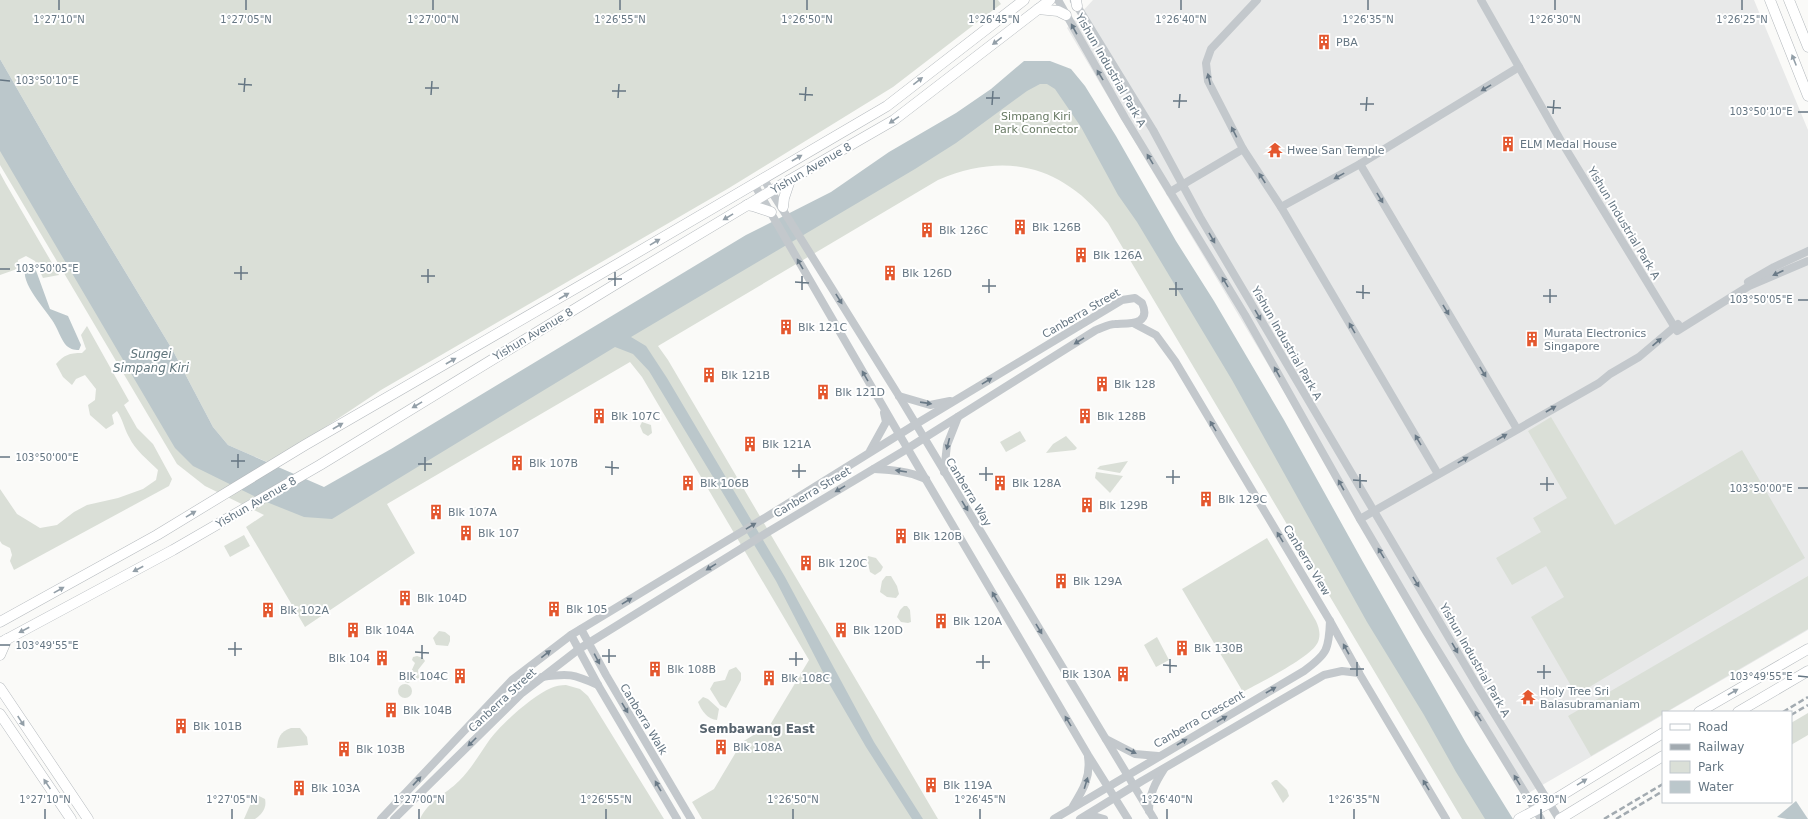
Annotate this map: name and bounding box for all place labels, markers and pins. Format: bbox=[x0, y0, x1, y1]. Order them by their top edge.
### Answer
building icon: PBA bbox=[1315, 33, 1333, 51]
place label: PBA bbox=[1336, 36, 1358, 49]
building icon: ELM Medal House bbox=[1499, 135, 1517, 153]
place label: ELM Medal House bbox=[1520, 138, 1617, 151]
temple icon: Hwee San Temple bbox=[1266, 141, 1284, 159]
place label: Hwee San Temple bbox=[1287, 144, 1385, 157]
building icon: Blk 126B bbox=[1011, 218, 1029, 236]
building icon: Blk 126C bbox=[918, 221, 936, 239]
place label: Blk 126B bbox=[1032, 221, 1081, 234]
place label: Blk 126C bbox=[939, 224, 988, 237]
building icon: Blk 126A bbox=[1072, 246, 1090, 264]
place label: Blk 126A bbox=[1093, 249, 1142, 262]
building icon: Blk 126D bbox=[881, 264, 899, 282]
place label: Blk 126D bbox=[902, 267, 952, 280]
building icon: Blk 121C bbox=[777, 318, 795, 336]
place label: Blk 121C bbox=[798, 321, 847, 334]
place label: Murata Electronics Singapore bbox=[1544, 327, 1646, 353]
building icon: Murata Electronics Singapore bbox=[1523, 330, 1541, 348]
building icon: Blk 121B bbox=[700, 366, 718, 384]
place label: Blk 121B bbox=[721, 369, 770, 382]
building icon: Blk 128 bbox=[1093, 375, 1111, 393]
place label: Blk 128 bbox=[1114, 378, 1155, 391]
building icon: Blk 121D bbox=[814, 383, 832, 401]
place label: Blk 121D bbox=[835, 386, 885, 399]
building icon: Blk 107C bbox=[590, 407, 608, 425]
building icon: Blk 128B bbox=[1076, 407, 1094, 425]
place label: Blk 107C bbox=[611, 410, 660, 423]
place label: Blk 128B bbox=[1097, 410, 1146, 423]
building icon: Blk 121A bbox=[741, 435, 759, 453]
place label: Blk 121A bbox=[762, 438, 811, 451]
building icon: Blk 107B bbox=[508, 454, 526, 472]
place label: Blk 107B bbox=[529, 457, 578, 470]
building icon: Blk 106B bbox=[679, 474, 697, 492]
building icon: Blk 128A bbox=[991, 474, 1009, 492]
place label: Blk 106B bbox=[700, 477, 749, 490]
place label: Blk 128A bbox=[1012, 477, 1061, 490]
building icon: Blk 129C bbox=[1197, 490, 1215, 508]
place label: Blk 129C bbox=[1218, 493, 1267, 506]
building icon: Blk 129B bbox=[1078, 496, 1096, 514]
place label: Blk 129B bbox=[1099, 499, 1148, 512]
building icon: Blk 107A bbox=[427, 503, 445, 521]
place label: Blk 107A bbox=[448, 506, 497, 519]
building icon: Blk 107 bbox=[457, 524, 475, 542]
place label: Blk 107 bbox=[478, 527, 519, 540]
building icon: Blk 120B bbox=[892, 527, 910, 545]
place label: Blk 120B bbox=[913, 530, 962, 543]
building icon: Blk 120C bbox=[797, 554, 815, 572]
place label: Blk 120C bbox=[818, 557, 867, 570]
building icon: Blk 129A bbox=[1052, 572, 1070, 590]
place label: Blk 129A bbox=[1073, 575, 1122, 588]
building icon: Blk 104D bbox=[396, 589, 414, 607]
place label: Blk 104D bbox=[417, 592, 467, 605]
building icon: Blk 105 bbox=[545, 600, 563, 618]
building icon: Blk 102A bbox=[259, 601, 277, 619]
place label: Blk 105 bbox=[566, 603, 607, 616]
place label: Blk 102A bbox=[280, 604, 329, 617]
building icon: Blk 120A bbox=[932, 612, 950, 630]
place label: Blk 120A bbox=[953, 615, 1002, 628]
building icon: Blk 104A bbox=[344, 621, 362, 639]
building icon: Blk 120D bbox=[832, 621, 850, 639]
place label: Blk 104A bbox=[365, 624, 414, 637]
place label: Blk 120D bbox=[853, 624, 903, 637]
building icon: Blk 130B bbox=[1173, 639, 1191, 657]
place label: Blk 130B bbox=[1194, 642, 1243, 655]
building icon: Blk 104 bbox=[373, 649, 391, 667]
place label: Blk 104 bbox=[329, 652, 370, 665]
building icon: Blk 108B bbox=[646, 660, 664, 678]
place label: Blk 108B bbox=[667, 663, 716, 676]
building icon: Blk 130A bbox=[1114, 665, 1132, 683]
building icon: Blk 104C bbox=[451, 667, 469, 685]
place label: Blk 130A bbox=[1062, 668, 1111, 681]
building icon: Blk 108C bbox=[760, 669, 778, 687]
place label: Blk 104C bbox=[399, 670, 448, 683]
place label: Blk 108C bbox=[781, 672, 830, 685]
place label: Holy Tree Sri Balasubramaniam bbox=[1540, 685, 1640, 711]
temple icon: Holy Tree Sri Balasubramaniam bbox=[1519, 688, 1537, 706]
building icon: Blk 104B bbox=[382, 701, 400, 719]
place label: Blk 104B bbox=[403, 704, 452, 717]
building icon: Blk 101B bbox=[172, 717, 190, 735]
place label: Blk 101B bbox=[193, 720, 242, 733]
building icon: Blk 108A bbox=[712, 738, 730, 756]
building icon: Blk 103B bbox=[335, 740, 353, 758]
place label: Blk 108A bbox=[733, 741, 782, 754]
place label: Blk 103B bbox=[356, 743, 405, 756]
building icon: Blk 119A bbox=[922, 776, 940, 794]
building icon: Blk 103A bbox=[290, 779, 308, 797]
place label: Blk 119A bbox=[943, 779, 992, 792]
place label: Blk 103A bbox=[311, 782, 360, 795]

